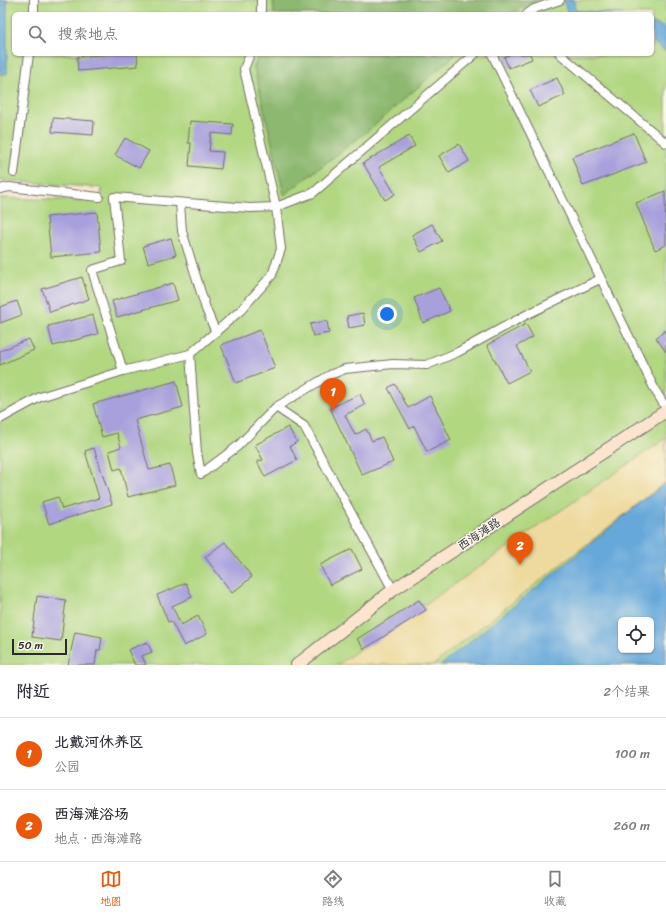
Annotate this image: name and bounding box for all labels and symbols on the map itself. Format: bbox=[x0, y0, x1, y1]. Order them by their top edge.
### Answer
your location bbox=[377, 304, 397, 324]
pin: 1 bbox=[320, 378, 346, 411]
street label: 西海滩路 bbox=[453, 512, 505, 556]
pin: 2 bbox=[507, 532, 533, 565]
scale bar bbox=[12, 637, 67, 656]

